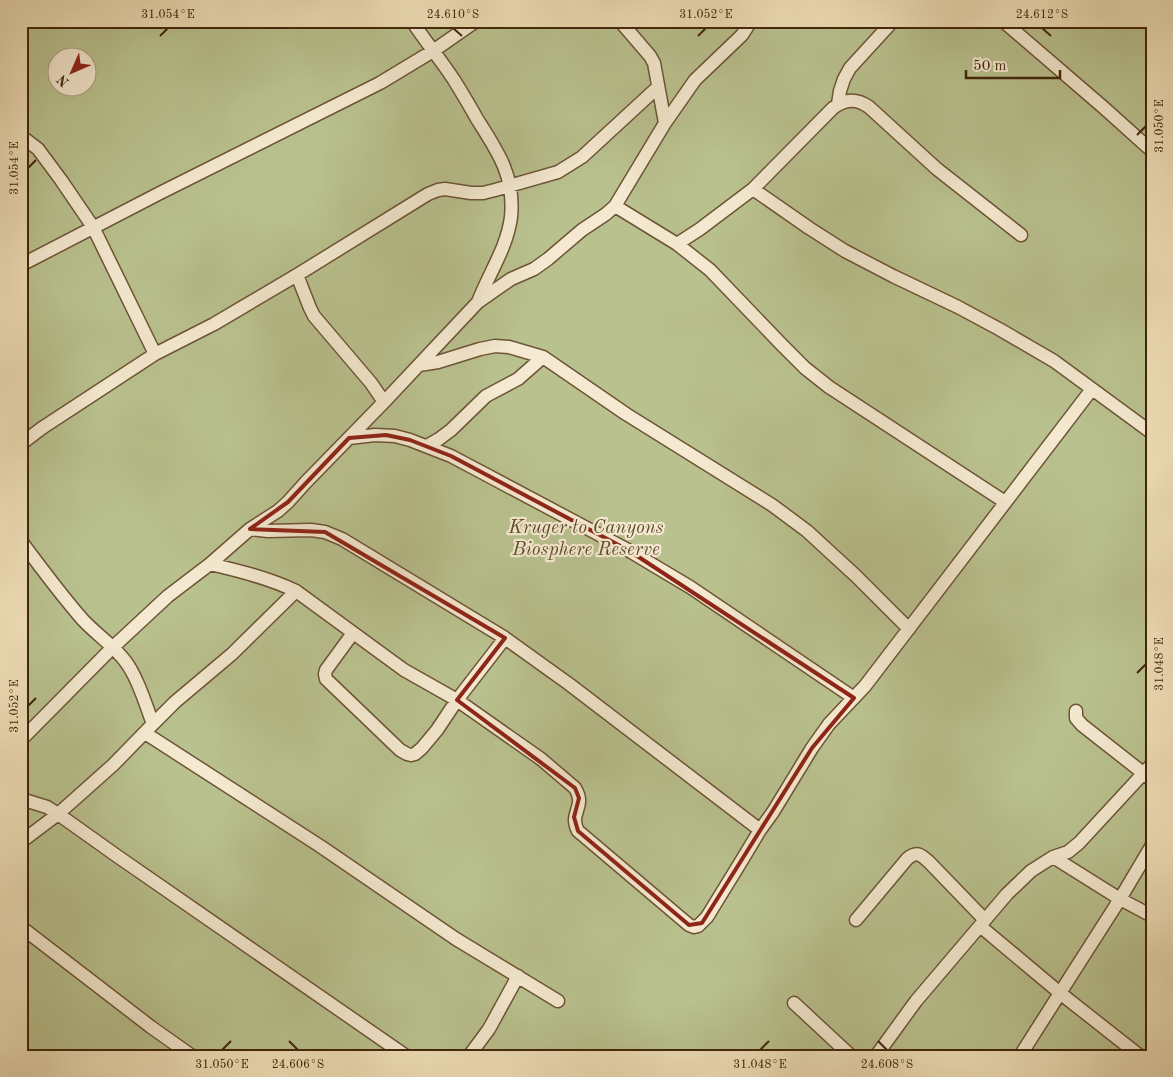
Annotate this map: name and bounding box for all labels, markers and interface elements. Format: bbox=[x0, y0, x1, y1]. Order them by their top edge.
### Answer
text: 31.054°E bbox=[141, 8, 195, 21]
text: 31.052°E bbox=[679, 8, 733, 21]
text: 24.610°S bbox=[427, 9, 479, 21]
text: 24.612°S bbox=[1016, 9, 1068, 21]
north arrow bbox=[48, 48, 98, 98]
scale bar bbox=[966, 48, 1059, 80]
text: 50 m bbox=[973, 59, 1007, 74]
text: N bbox=[55, 72, 72, 89]
text: 31.050°E bbox=[1153, 99, 1166, 153]
text: 31.054°E bbox=[8, 141, 21, 195]
park label: Kruger to Canyons Biosphere Reserve bbox=[507, 519, 664, 560]
text: 31.048°E bbox=[1154, 637, 1166, 691]
text: 31.052°E bbox=[8, 679, 21, 733]
text: 31.050°E bbox=[195, 1058, 249, 1071]
text: 24.606°S bbox=[272, 1059, 324, 1071]
text: 31.048°E bbox=[733, 1059, 787, 1071]
text: 24.608°S bbox=[861, 1059, 913, 1071]

